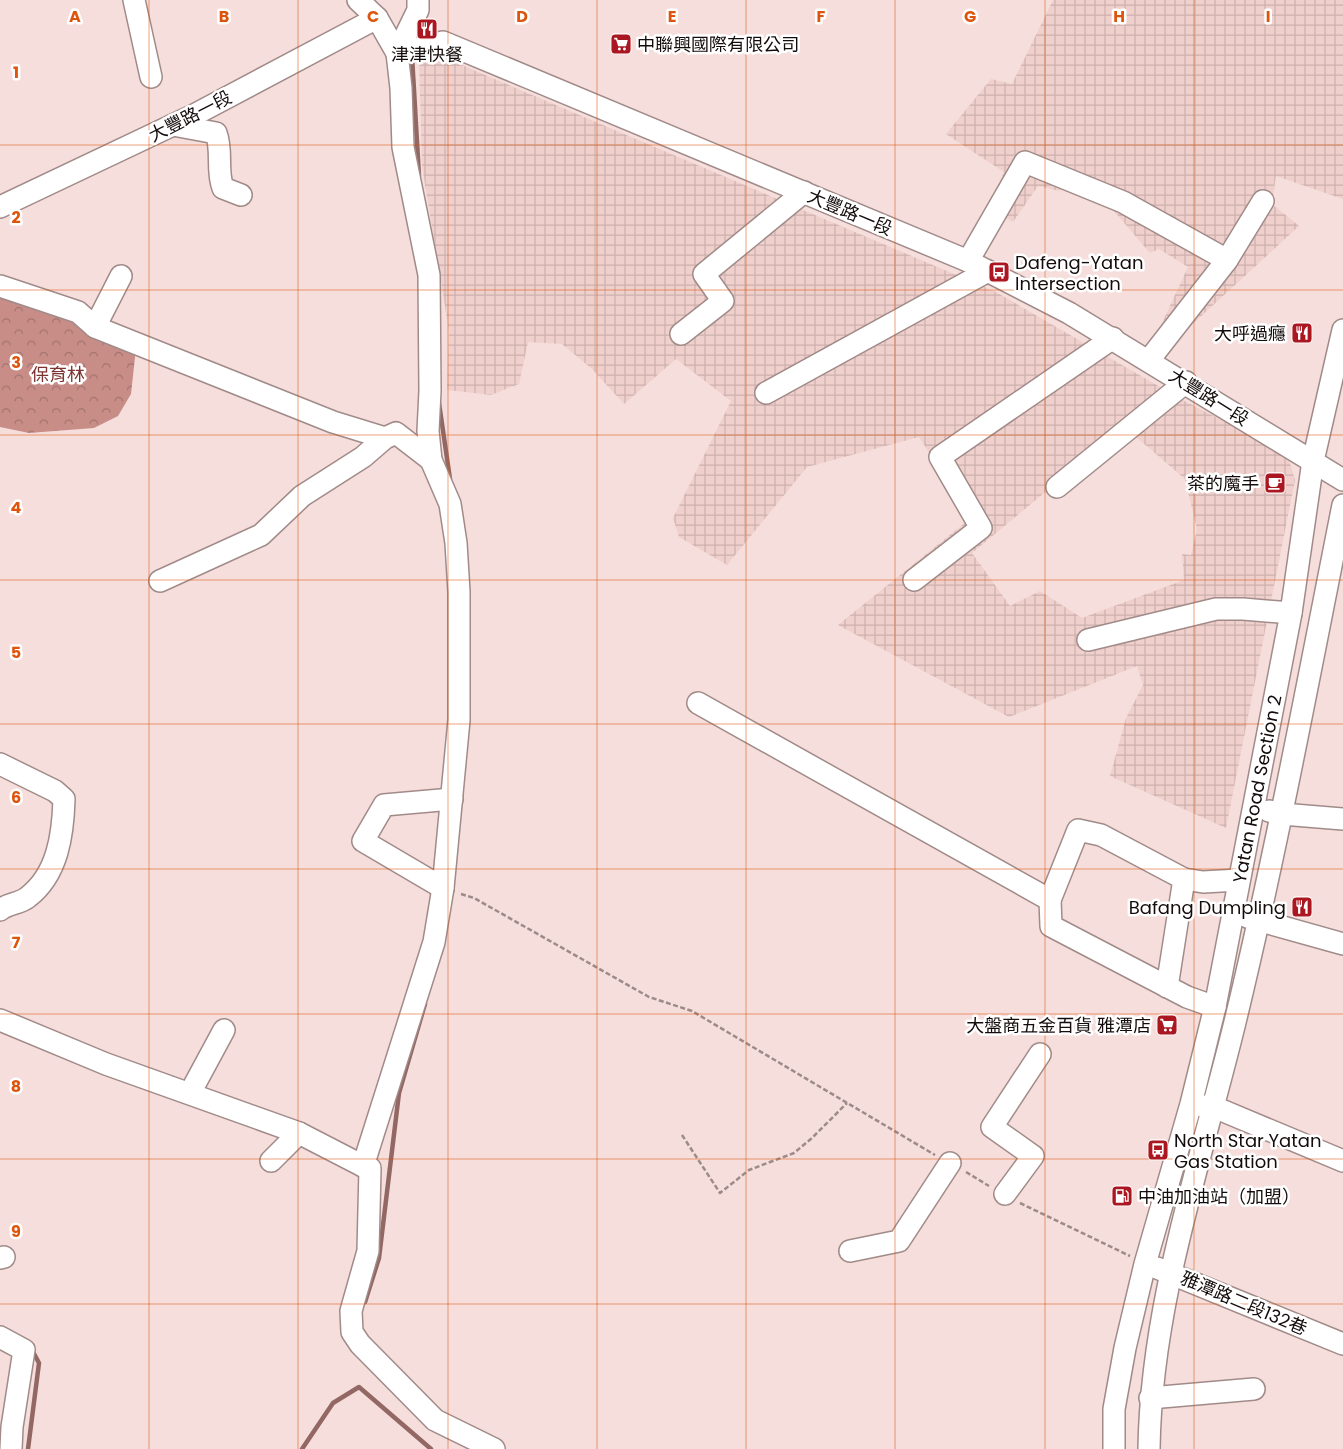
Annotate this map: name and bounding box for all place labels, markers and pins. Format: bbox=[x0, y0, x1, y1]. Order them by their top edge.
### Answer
restaurant icon: 津津快餐 bbox=[415, 17, 439, 41]
supermarket icon: 中聯興國際有限公司 bbox=[609, 32, 633, 56]
place label: 中聯興國際有限公司 bbox=[637, 32, 799, 57]
place label: 津津快餐 bbox=[391, 42, 463, 67]
place label: Dafeng-Yatan Intersection bbox=[1015, 250, 1144, 296]
bus stop icon: Dafeng-Yatan Intersection bbox=[987, 260, 1011, 284]
place label: 大呼過癮 bbox=[1214, 321, 1286, 346]
restaurant icon: 大呼過癮 bbox=[1290, 321, 1314, 345]
place label: 茶的魔手 bbox=[1187, 471, 1259, 496]
cafe icon: 茶的魔手 bbox=[1263, 471, 1287, 495]
place label: Bafang Dumpling bbox=[1129, 895, 1286, 920]
restaurant icon: Bafang Dumpling bbox=[1290, 895, 1314, 919]
place label: 大盤商五金百貨 雅潭店 bbox=[966, 1013, 1151, 1038]
supermarket icon: 大盤商五金百貨 雅潭店 bbox=[1155, 1013, 1179, 1037]
place label: North Star Yatan Gas Station bbox=[1174, 1128, 1322, 1174]
bus stop icon: North Star Yatan Gas Station bbox=[1146, 1138, 1170, 1162]
fuel station icon: 中油加油站（加盟） bbox=[1110, 1184, 1134, 1208]
place label: 中油加油站（加盟） bbox=[1138, 1184, 1300, 1209]

